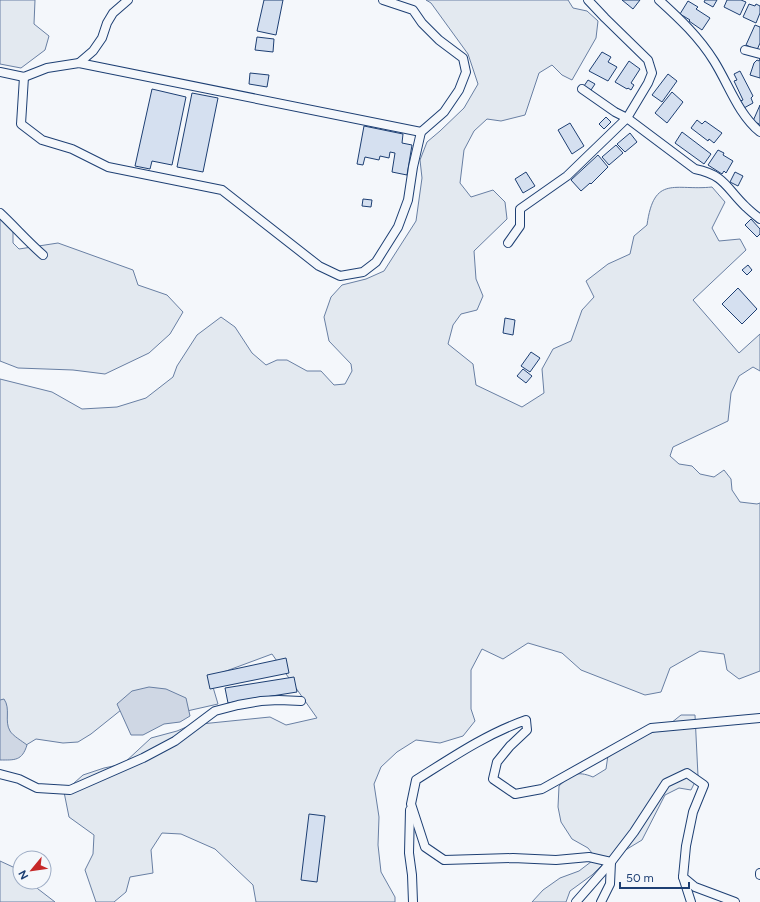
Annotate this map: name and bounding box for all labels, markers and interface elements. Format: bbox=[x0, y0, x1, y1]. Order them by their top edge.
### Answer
north arrow bbox=[12, 850, 52, 890]
scale bar bbox=[620, 864, 689, 890]
text: N bbox=[16, 868, 31, 881]
text: 50 m bbox=[626, 871, 654, 885]

